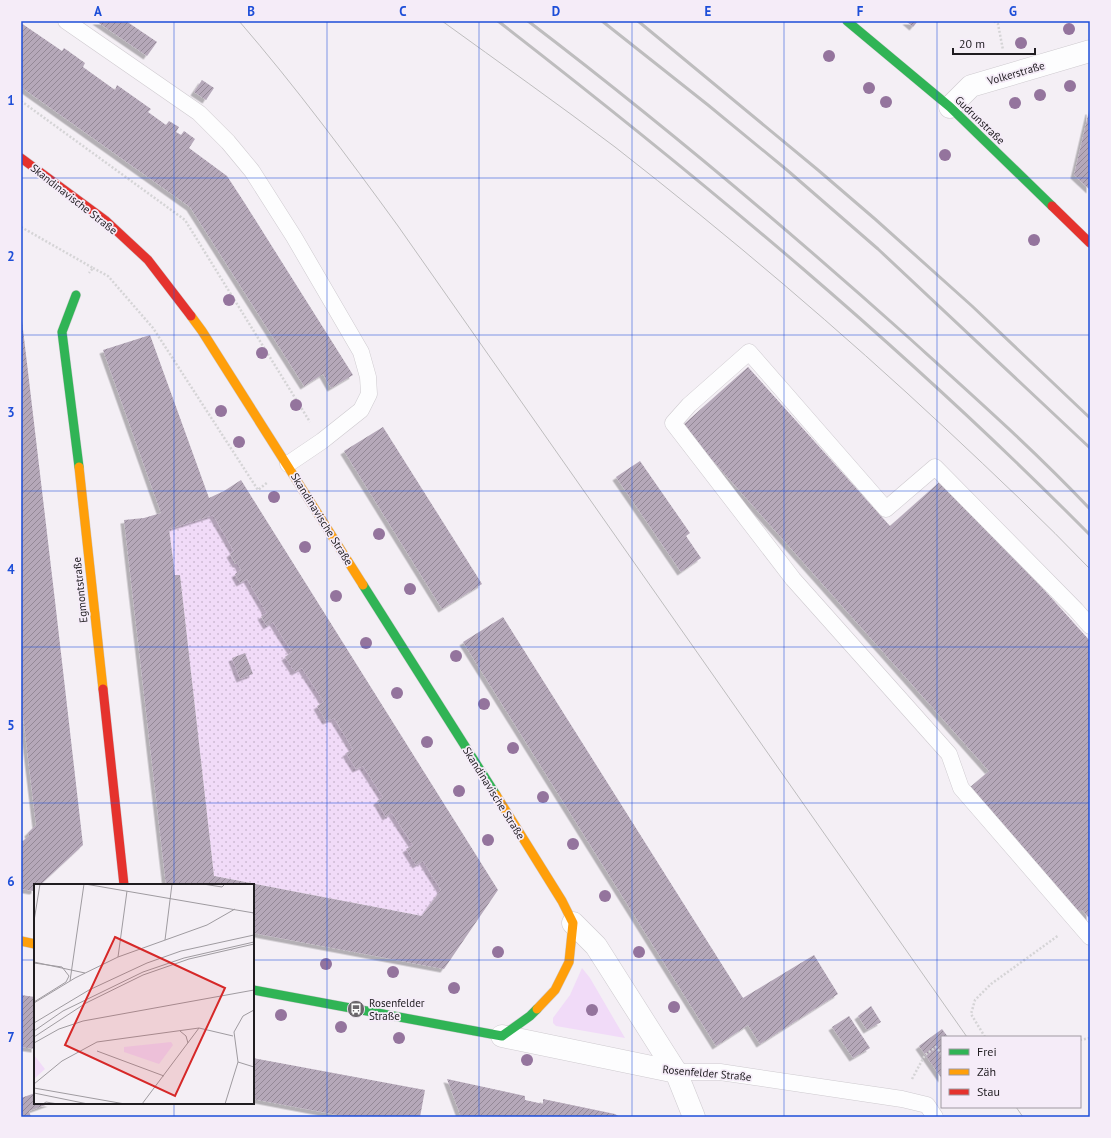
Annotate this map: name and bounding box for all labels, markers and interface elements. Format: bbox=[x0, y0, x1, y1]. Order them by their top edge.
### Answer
text: A bbox=[94, 3, 102, 20]
text: B bbox=[247, 3, 255, 20]
text: C bbox=[399, 3, 407, 20]
text: D bbox=[552, 3, 560, 20]
text: E bbox=[705, 3, 712, 20]
text: F bbox=[857, 3, 864, 20]
text: G bbox=[1009, 3, 1017, 20]
scale bar bbox=[953, 30, 1035, 56]
text: 20 m bbox=[959, 36, 985, 51]
street label: Volkerstraße bbox=[985, 58, 1047, 88]
text: 1 bbox=[7, 92, 15, 109]
street label: Gudrunstraße bbox=[952, 93, 1008, 148]
street label: Skandinavische Straße bbox=[28, 161, 120, 237]
text: 2 bbox=[7, 248, 15, 265]
text: 3 bbox=[7, 404, 15, 421]
street label: Skandinavische Straße bbox=[288, 470, 356, 568]
street label: Egmontstraße bbox=[70, 556, 90, 624]
text: 4 bbox=[7, 561, 15, 578]
text: 5 bbox=[7, 717, 15, 734]
street label: Skandinavische Straße bbox=[460, 744, 528, 842]
text: 6 bbox=[7, 873, 15, 890]
inset map bbox=[34, 884, 254, 1104]
place label: Rosenfelder Straße bbox=[369, 996, 425, 1023]
bus stop icon: Rosenfelder Straße bbox=[346, 999, 366, 1019]
text: 7 bbox=[7, 1029, 15, 1046]
legend bbox=[941, 1036, 1081, 1108]
text: Frei bbox=[977, 1044, 997, 1059]
street label: Rosenfelder Straße bbox=[662, 1062, 753, 1084]
text: Zäh bbox=[977, 1064, 996, 1079]
text: Stau bbox=[977, 1084, 1000, 1099]

